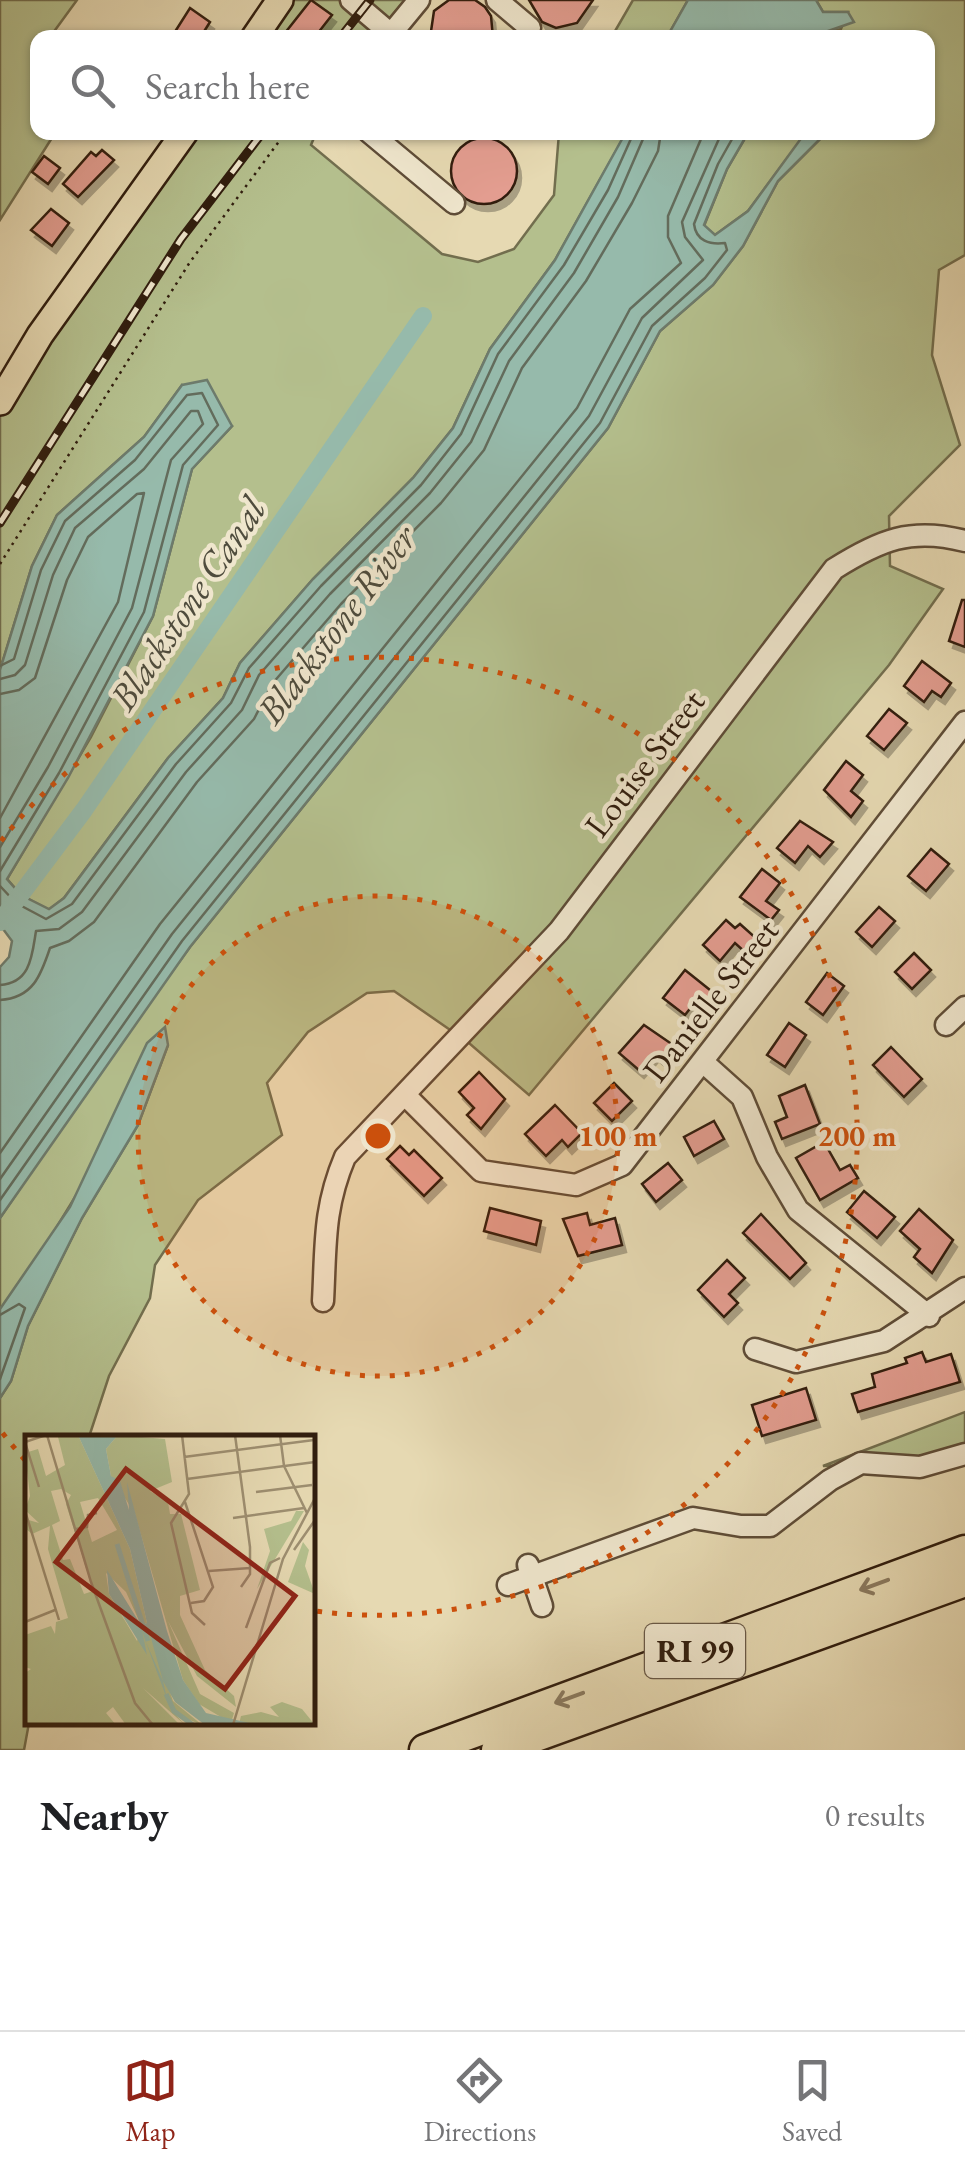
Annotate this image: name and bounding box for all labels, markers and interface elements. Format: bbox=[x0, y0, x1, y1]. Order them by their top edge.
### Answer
search box bbox=[30, 30, 935, 140]
icon: search bbox=[65, 58, 120, 113]
text: Search here bbox=[145, 61, 310, 110]
water label: Blackstone Canal bbox=[97, 486, 277, 720]
water label: Blackstone River bbox=[245, 514, 428, 734]
street label: Louise Street bbox=[574, 680, 714, 846]
street label: Danielle Street bbox=[632, 909, 788, 1091]
text: 100 m bbox=[579, 1116, 657, 1155]
text: 200 m bbox=[818, 1116, 896, 1155]
centre of rings bbox=[360, 1118, 396, 1154]
inset map bbox=[25, 1435, 315, 1725]
one-way arrow bbox=[859, 1577, 890, 1595]
road number: RI 99 bbox=[645, 1624, 745, 1678]
one-way arrow bbox=[554, 1690, 585, 1708]
text: Nearby bbox=[40, 1788, 169, 1843]
text: 0 results bbox=[825, 1794, 925, 1836]
tab: Map bbox=[123, 2053, 178, 2149]
tab: Directions bbox=[424, 2053, 536, 2149]
tab: Saved bbox=[782, 2053, 842, 2149]

